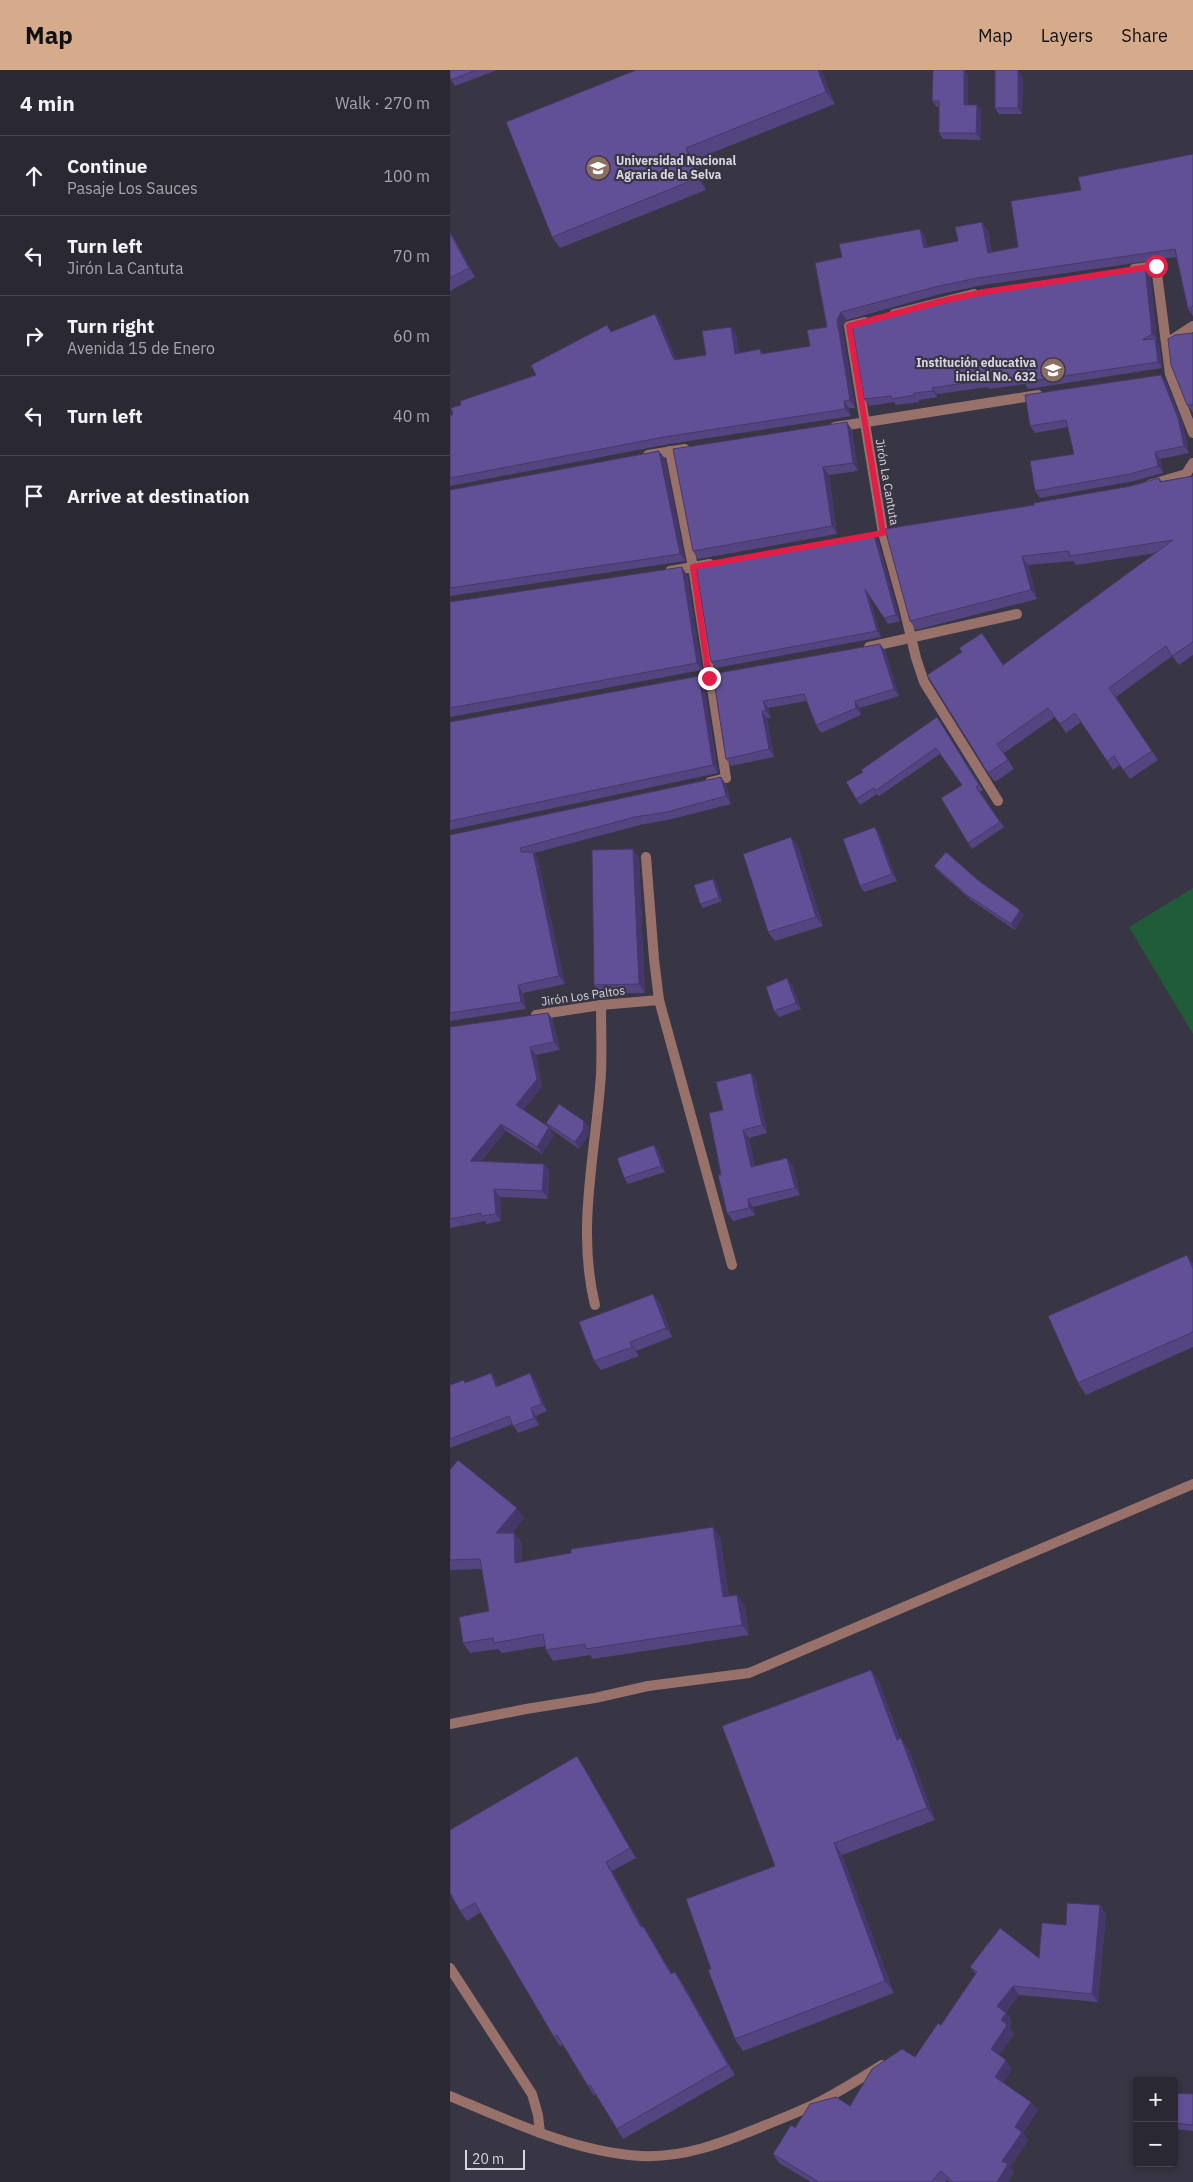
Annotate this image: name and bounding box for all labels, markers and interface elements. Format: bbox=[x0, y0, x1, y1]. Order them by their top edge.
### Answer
text: Map bbox=[25, 19, 73, 51]
text: Map bbox=[978, 24, 1013, 47]
text: Layers bbox=[1041, 24, 1093, 47]
text: Share bbox=[1121, 24, 1168, 47]
text: 4 min bbox=[20, 89, 75, 117]
text: Walk · 270 m bbox=[335, 93, 430, 113]
place label: Universidad Nacional Agraria de la Selva bbox=[616, 153, 736, 182]
text: Continue bbox=[67, 154, 147, 178]
school or university icon: Universidad Nacional Agraria de la Selva bbox=[585, 155, 611, 181]
icon: ahead bbox=[20, 162, 48, 190]
text: 100 m bbox=[383, 166, 430, 186]
text: Pasaje Los Sauces bbox=[67, 178, 198, 198]
text: Turn left bbox=[67, 234, 143, 258]
icon: left bbox=[20, 242, 48, 270]
text: 70 m bbox=[393, 246, 430, 266]
route start bbox=[1145, 255, 1168, 278]
text: Jirón La Cantuta bbox=[67, 258, 184, 278]
text: Turn right bbox=[67, 314, 154, 338]
icon: right bbox=[20, 322, 48, 350]
text: 60 m bbox=[393, 326, 430, 346]
text: Avenida 15 de Enero bbox=[67, 338, 215, 358]
place label: Institución educativa inicial No. 632 bbox=[916, 355, 1036, 384]
school or university icon: Institución educativa inicial No. 632 bbox=[1040, 357, 1066, 383]
icon: left bbox=[20, 402, 48, 430]
text: Turn left bbox=[67, 404, 143, 428]
text: 40 m bbox=[393, 406, 430, 426]
street label: Jirón La Cantuta bbox=[873, 438, 903, 527]
icon: arrive bbox=[20, 482, 48, 510]
text: Arrive at destination bbox=[67, 484, 250, 508]
route end bbox=[698, 667, 721, 690]
street label: Jirón Los Paltos bbox=[540, 982, 626, 1009]
map controls bbox=[1133, 2077, 1178, 2167]
button: + bbox=[1133, 2077, 1178, 2122]
button: − bbox=[1133, 2122, 1178, 2167]
scale bar bbox=[465, 2147, 525, 2170]
text: 20 m bbox=[472, 2150, 504, 2168]

